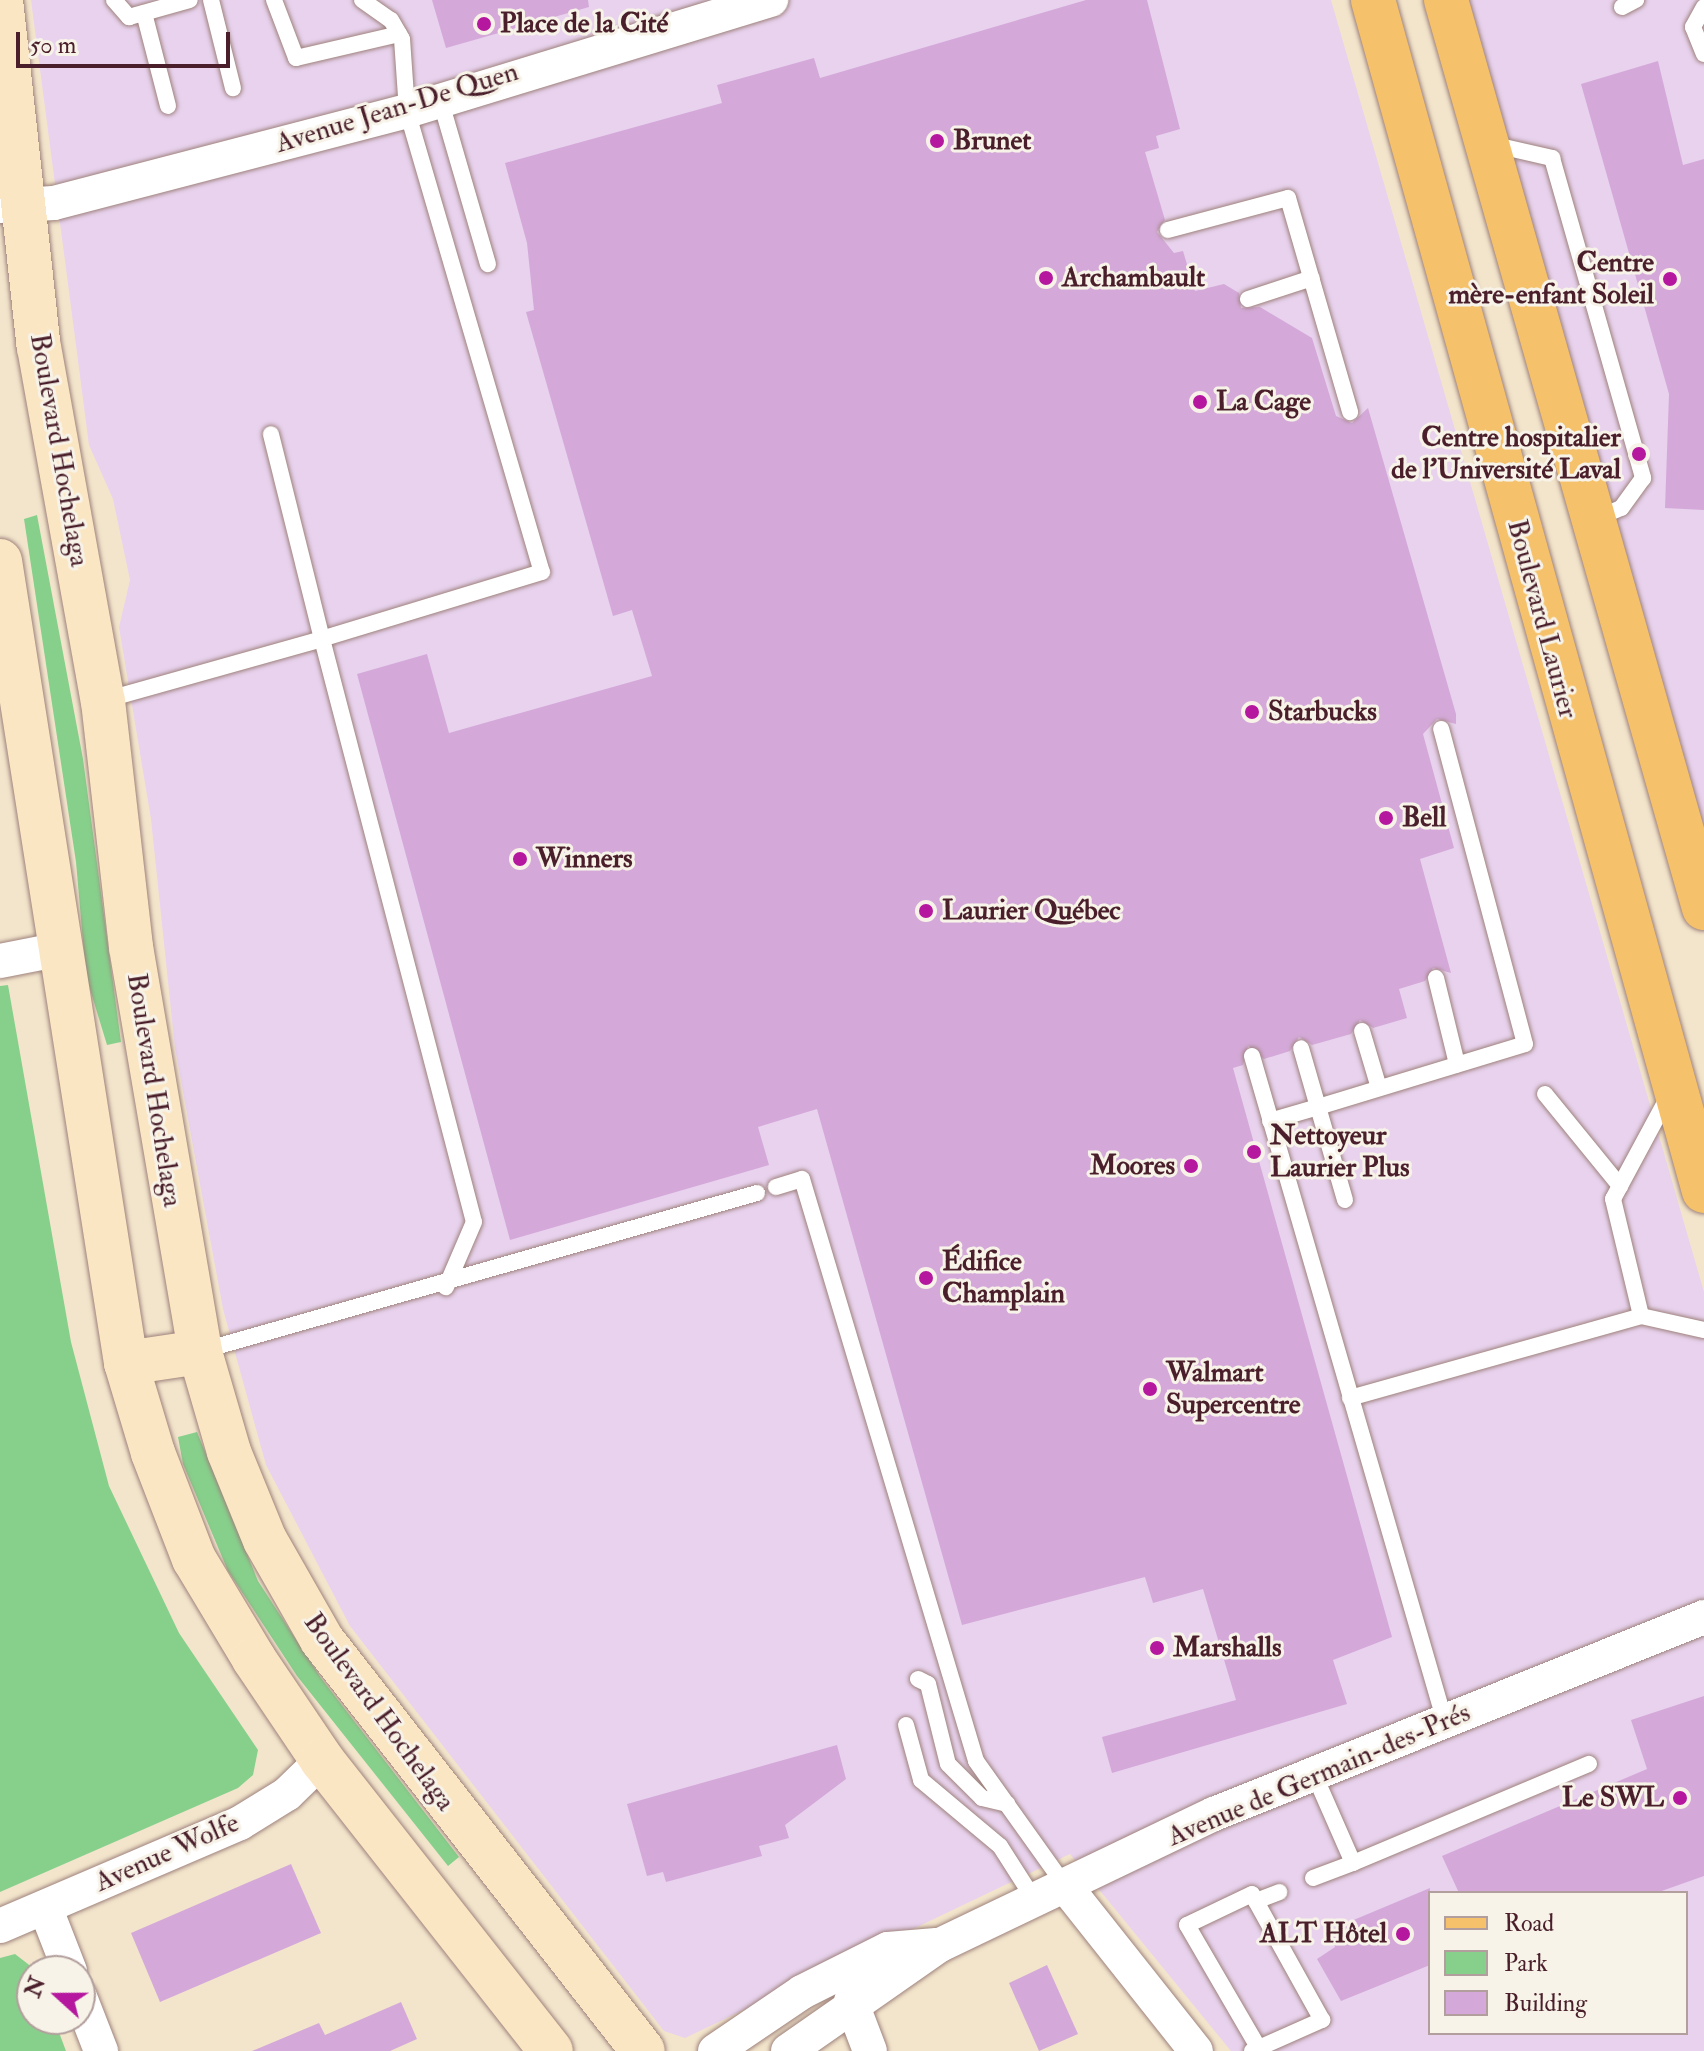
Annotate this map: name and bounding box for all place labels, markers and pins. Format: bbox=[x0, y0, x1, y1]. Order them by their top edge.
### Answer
place label: Place de la Cité bbox=[500, 7, 668, 41]
marker: Place de la Cité bbox=[475, 15, 493, 33]
place label: Brunet bbox=[953, 124, 1031, 158]
marker: Brunet bbox=[928, 132, 946, 150]
place label: Centre mère-enfant Soleil bbox=[1448, 246, 1654, 312]
place label: Archambault bbox=[1062, 261, 1205, 295]
marker: Archambault bbox=[1037, 269, 1055, 287]
marker: Centre mère-enfant Soleil bbox=[1661, 270, 1679, 288]
place label: La Cage bbox=[1216, 385, 1311, 419]
marker: La Cage bbox=[1191, 393, 1209, 411]
place label: Centre hospitalier de l'Université Laval bbox=[1391, 421, 1621, 487]
marker: Centre hospitalier de l'Université Laval bbox=[1628, 443, 1650, 465]
place label: Starbucks bbox=[1268, 695, 1377, 729]
marker: Starbucks bbox=[1243, 703, 1261, 721]
place label: Bell bbox=[1402, 801, 1446, 835]
marker: Bell bbox=[1377, 809, 1395, 827]
place label: Winners bbox=[536, 842, 633, 876]
marker: Winners bbox=[511, 850, 529, 868]
place label: Laurier Québec bbox=[942, 894, 1121, 928]
marker: Laurier Québec bbox=[917, 902, 935, 920]
place label: Nettoyeur Laurier Plus bbox=[1270, 1119, 1410, 1185]
marker: Nettoyeur Laurier Plus bbox=[1245, 1143, 1263, 1161]
place label: Moores bbox=[1090, 1149, 1175, 1183]
marker: Moores bbox=[1182, 1157, 1200, 1175]
place label: Édifice Champlain bbox=[942, 1245, 1065, 1311]
marker: Édifice Champlain bbox=[917, 1269, 935, 1287]
place label: Walmart Supercentre bbox=[1166, 1356, 1301, 1422]
marker: Walmart Supercentre bbox=[1141, 1380, 1159, 1398]
place label: Marshalls bbox=[1173, 1631, 1282, 1665]
marker: Marshalls bbox=[1148, 1639, 1166, 1657]
place label: Le SWL bbox=[1562, 1781, 1664, 1815]
marker: Le SWL bbox=[1671, 1789, 1689, 1807]
place label: ALT Hôtel bbox=[1260, 1917, 1387, 1951]
marker: ALT Hôtel bbox=[1394, 1925, 1412, 1943]

